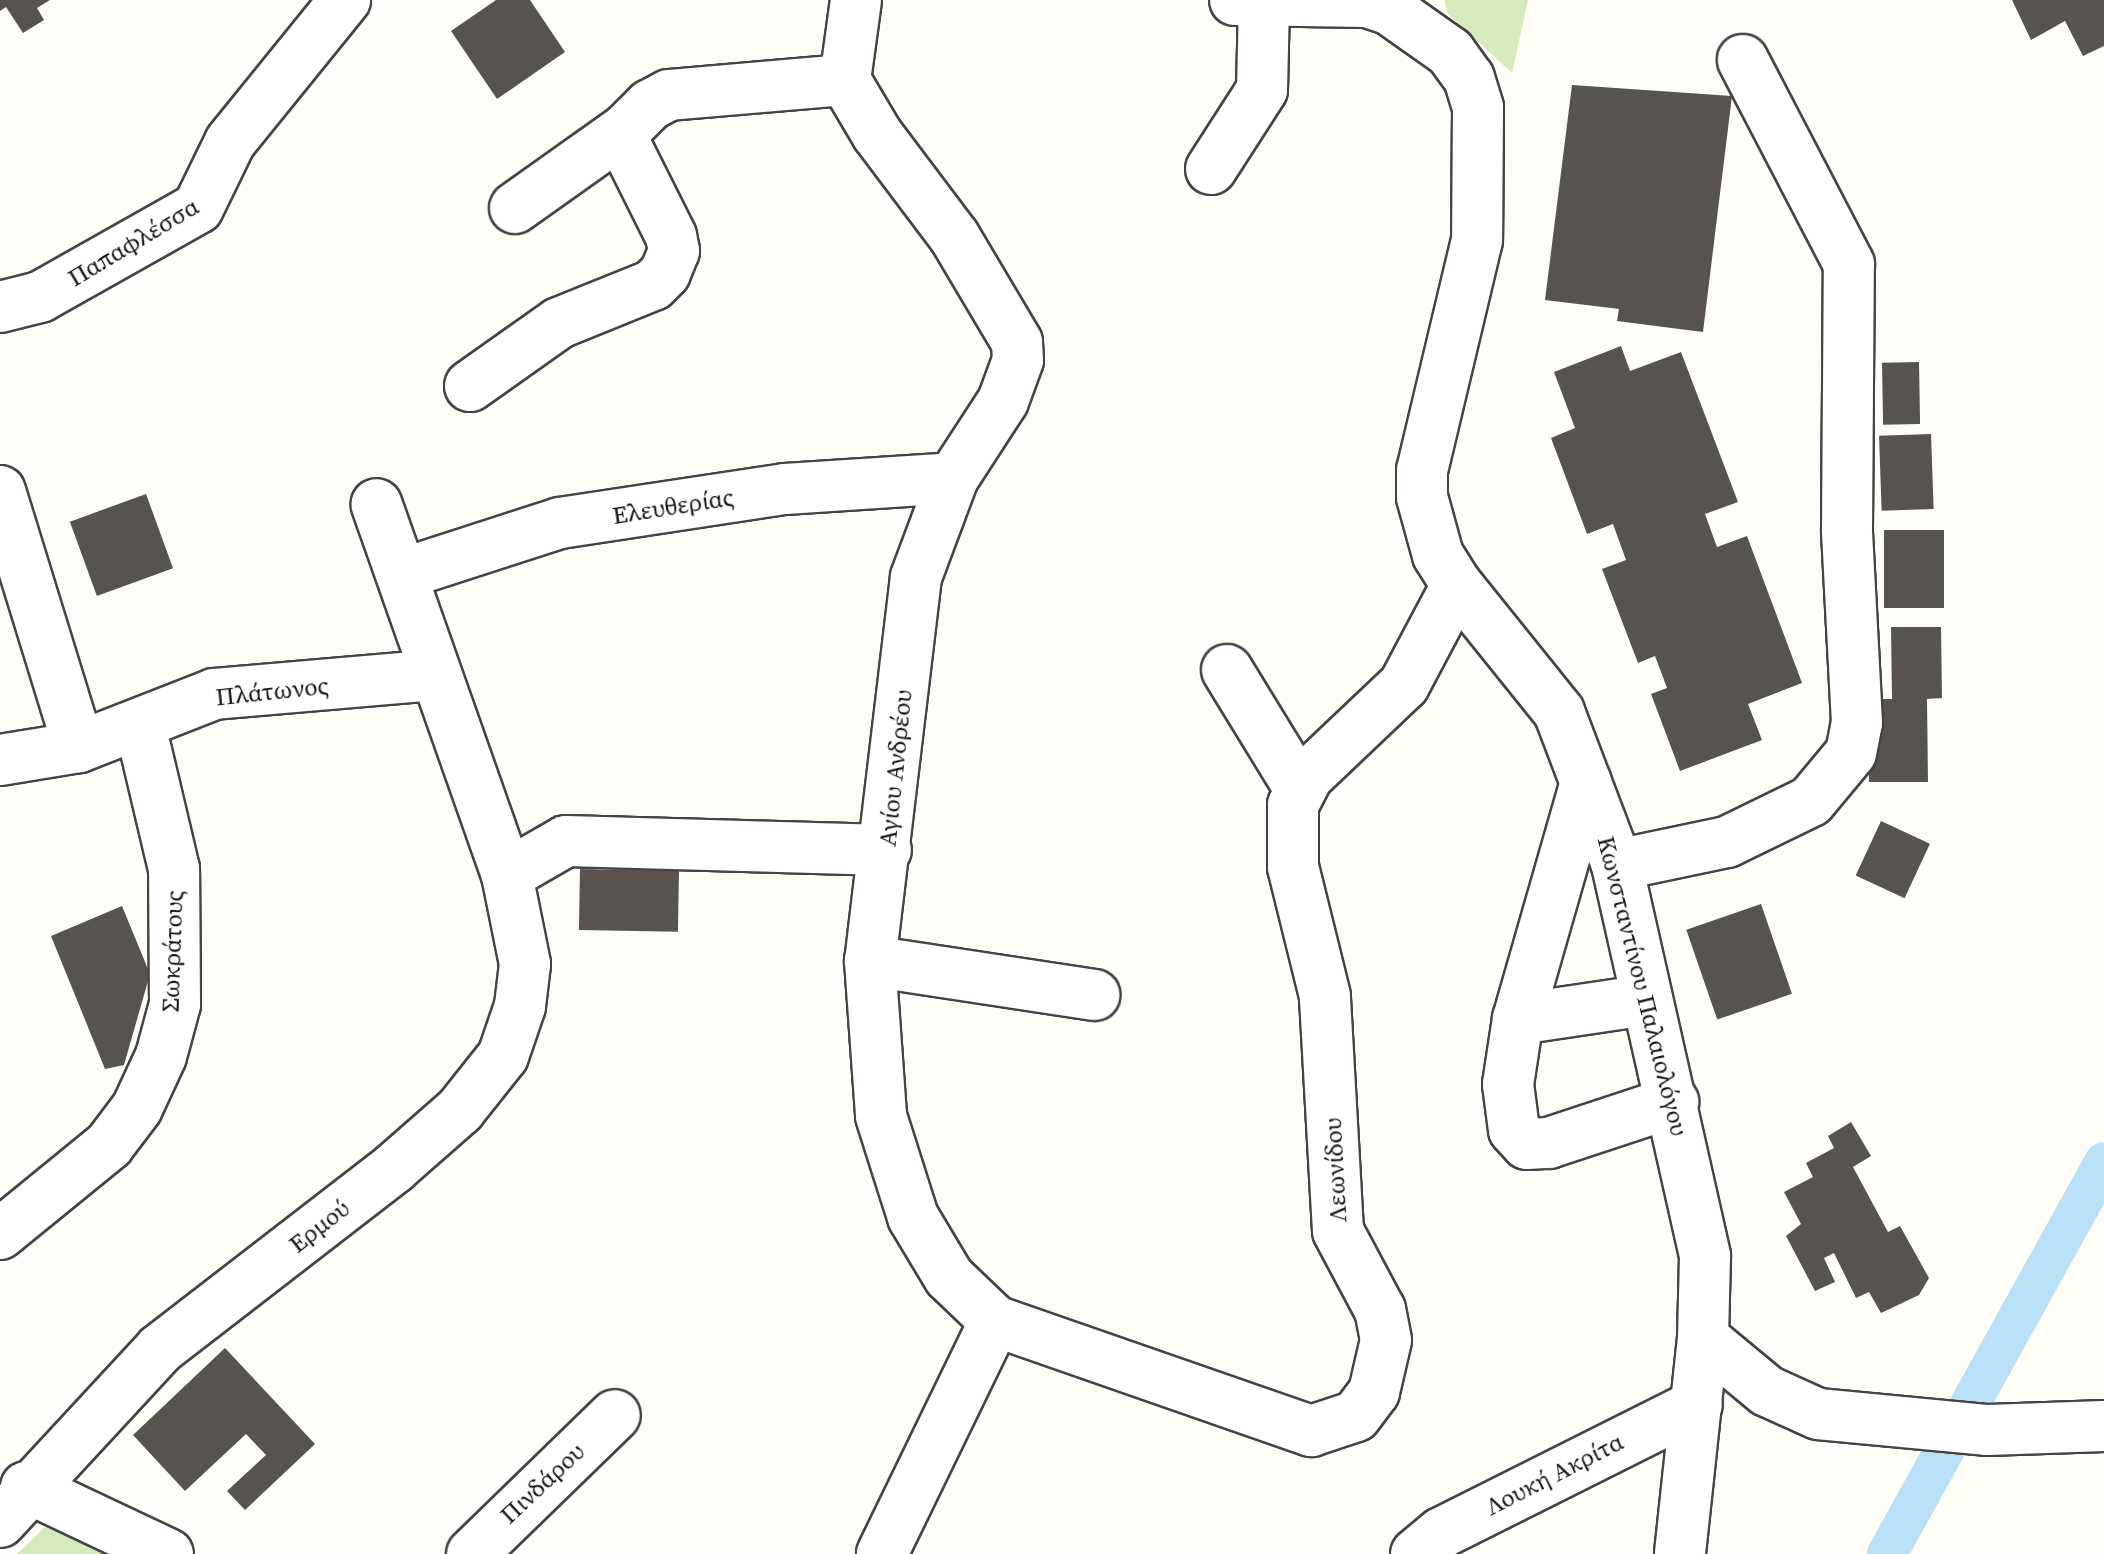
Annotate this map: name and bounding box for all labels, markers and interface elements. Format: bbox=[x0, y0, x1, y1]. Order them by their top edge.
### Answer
street label: Παπαφλέσσα bbox=[62, 191, 204, 293]
street label: Ελευθερίας bbox=[610, 482, 736, 530]
street label: Πλάτωνος bbox=[214, 670, 330, 712]
street label: Αγίου Ανδρέου bbox=[872, 688, 918, 848]
street label: Κωνσταντίνου Παλαιολόγου bbox=[1591, 833, 1695, 1139]
street label: Σωκράτους bbox=[155, 890, 189, 1012]
street label: Λεωνίδου bbox=[1317, 1117, 1353, 1223]
street label: Ερμού bbox=[283, 1193, 355, 1259]
street label: Λουκή Ακρίτα bbox=[1480, 1426, 1628, 1522]
street label: Πινδάρου bbox=[493, 1436, 591, 1530]

